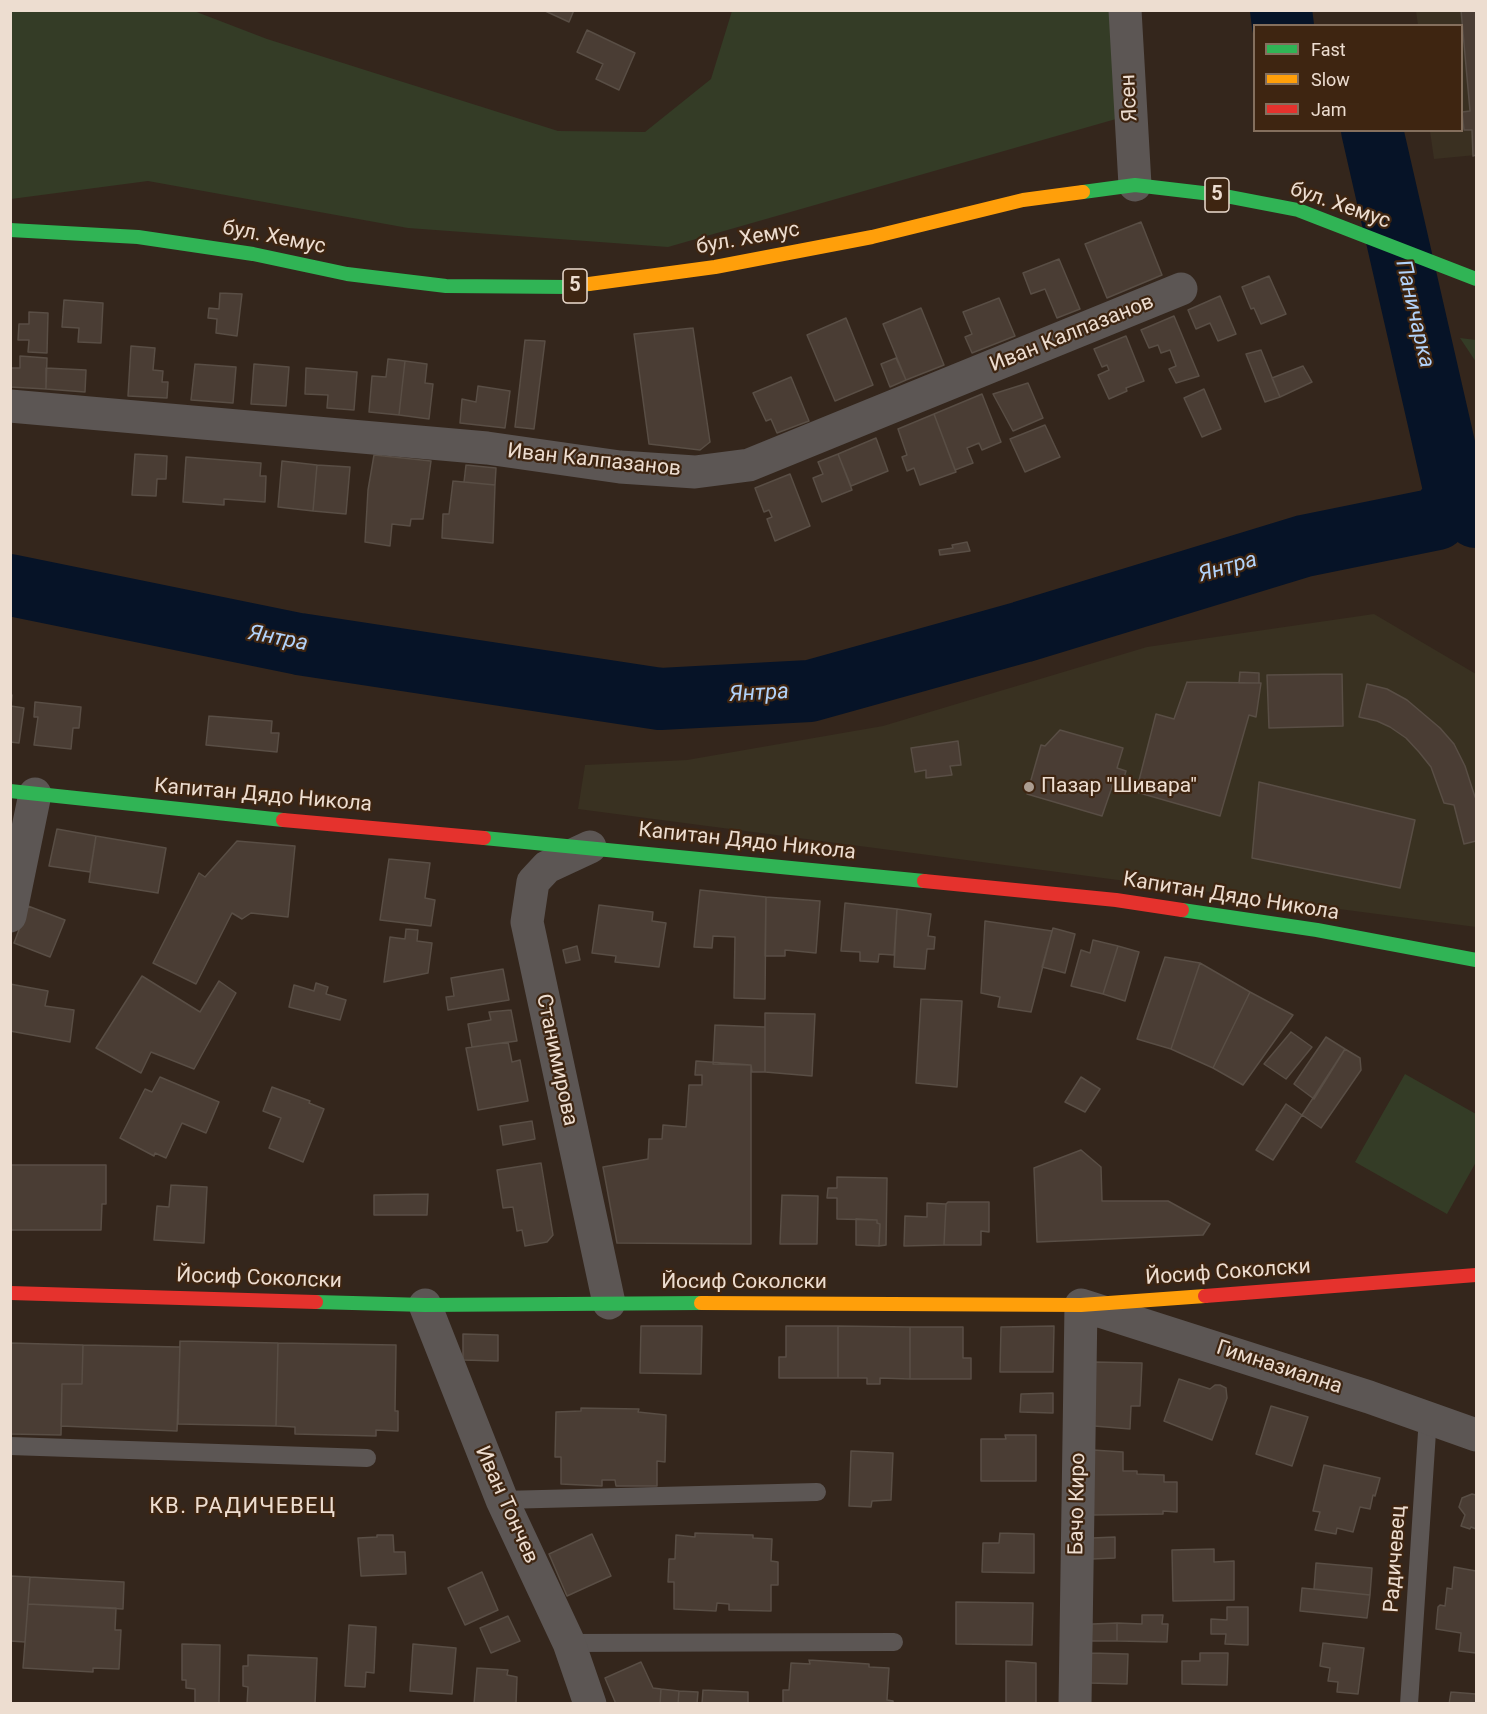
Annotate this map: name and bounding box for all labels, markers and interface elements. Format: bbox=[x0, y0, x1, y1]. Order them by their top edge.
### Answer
legend bbox=[1253, 24, 1463, 132]
text: Fast bbox=[1311, 39, 1346, 60]
text: Slow bbox=[1311, 69, 1350, 90]
street label: Ясен bbox=[1116, 74, 1144, 122]
text: Jam bbox=[1311, 99, 1347, 120]
street label: бул. Хемус bbox=[1287, 177, 1393, 235]
road number: 5 bbox=[1205, 178, 1229, 212]
street label: бул. Хемус bbox=[220, 216, 328, 260]
street label: бул. Хемус bbox=[694, 218, 802, 260]
water label: Паничарка bbox=[1389, 258, 1439, 370]
road number: 5 bbox=[563, 269, 587, 303]
street label: Иван Калпазанов bbox=[986, 290, 1158, 378]
street label: Иван Калпазанов bbox=[506, 439, 682, 483]
water label: Янтра bbox=[1196, 547, 1260, 589]
water label: Янтра bbox=[246, 620, 310, 658]
water label: Янтра bbox=[728, 679, 790, 709]
street label: Капитан Дядо Никола bbox=[153, 774, 373, 818]
place label: Пазар ''Шивара'' bbox=[1041, 774, 1197, 800]
marker: Пазар ''Шивара'' bbox=[1022, 780, 1036, 794]
street label: Капитан Дядо Никола bbox=[637, 818, 857, 866]
street label: Капитан Дядо Никола bbox=[1121, 867, 1341, 927]
street label: Станимирова bbox=[530, 992, 582, 1128]
street label: Йосиф Соколски bbox=[1144, 1255, 1312, 1291]
street label: Йосиф Соколски bbox=[176, 1264, 342, 1294]
street label: Йосиф Соколски bbox=[661, 1270, 827, 1296]
street label: Гимназиална bbox=[1213, 1336, 1345, 1400]
street label: Иван Тончев bbox=[469, 1442, 543, 1568]
street label: Бачо Киро bbox=[1065, 1453, 1091, 1555]
district label: КВ. РАДИЧЕВЕЦ bbox=[149, 1494, 337, 1520]
street label: Радичевец bbox=[1380, 1505, 1412, 1613]

